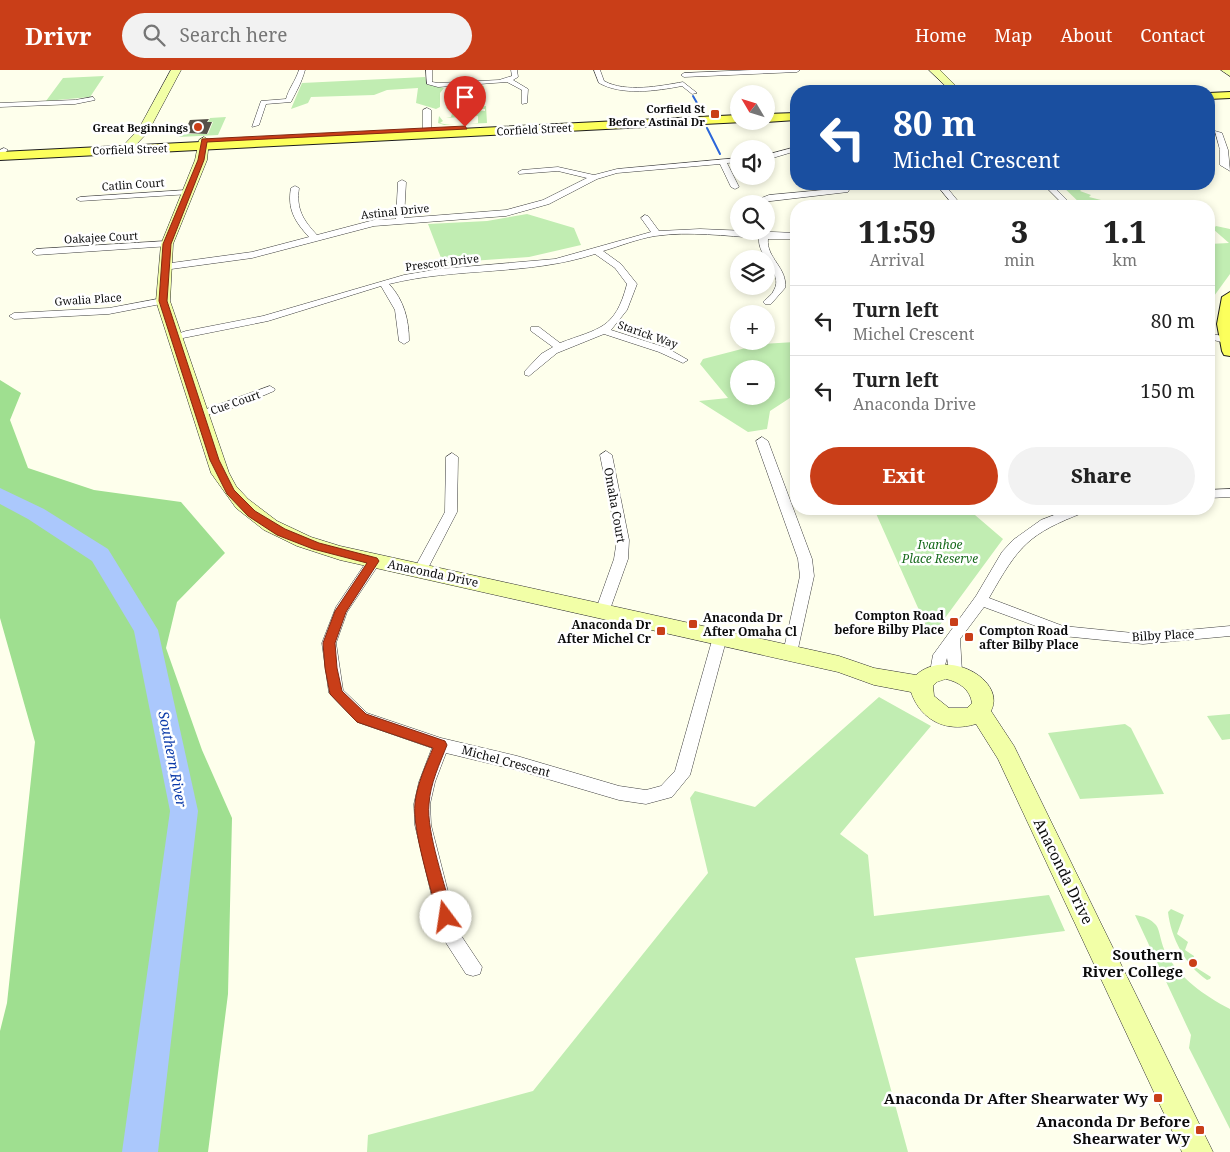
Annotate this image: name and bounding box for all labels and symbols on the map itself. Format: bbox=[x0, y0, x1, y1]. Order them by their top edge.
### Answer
pin bbox=[444, 76, 486, 127]
north arrow bbox=[730, 85, 775, 130]
place label: Corfield St Before Astinal Dr bbox=[608, 101, 706, 129]
marker: Corfield St Before Astinal Dr bbox=[709, 108, 721, 120]
place label: Great Beginnings bbox=[93, 120, 188, 135]
street label: Corfield Street bbox=[496, 120, 572, 138]
marker: Great Beginnings bbox=[192, 121, 204, 133]
street label: Corfield Street bbox=[92, 140, 168, 158]
street label: Catlin Court bbox=[101, 174, 165, 194]
street label: Astinal Drive bbox=[360, 200, 430, 222]
street label: Oakajee Court bbox=[64, 228, 138, 246]
street label: Prescott Drive bbox=[404, 250, 480, 274]
street label: Gwalia Place bbox=[54, 289, 122, 309]
street label: Starick Way bbox=[616, 317, 681, 352]
street label: Cue Court bbox=[208, 386, 262, 417]
street label: Omaha Court bbox=[600, 466, 630, 544]
park label: Ivanhoe Place Reserve bbox=[901, 536, 978, 567]
street label: Anaconda Drive bbox=[386, 555, 480, 591]
place label: Compton Road before Bilby Place bbox=[834, 607, 944, 638]
place label: Anaconda Dr After Omaha Cl bbox=[703, 609, 798, 640]
place label: Anaconda Dr After Michel Cr bbox=[557, 616, 652, 647]
marker: Compton Road before Bilby Place bbox=[948, 616, 960, 628]
marker: Anaconda Dr After Omaha Cl bbox=[687, 618, 699, 630]
place label: Compton Road after Bilby Place bbox=[979, 622, 1079, 653]
marker: Anaconda Dr After Michel Cr bbox=[655, 625, 667, 637]
street label: Bilby Place bbox=[1131, 625, 1195, 645]
marker: Compton Road after Bilby Place bbox=[963, 631, 975, 643]
water label: Southern River bbox=[154, 709, 192, 809]
street label: Michel Crescent bbox=[460, 741, 552, 781]
street label: Anaconda Drive bbox=[1030, 815, 1098, 927]
position arrow bbox=[419, 890, 471, 942]
place label: Southern River College bbox=[1082, 944, 1183, 981]
marker: Southern River College bbox=[1187, 957, 1199, 969]
place label: Anaconda Dr After Shearwater Wy bbox=[884, 1088, 1148, 1108]
marker: Anaconda Dr After Shearwater Wy bbox=[1152, 1092, 1164, 1104]
place label: Anaconda Dr Before Shearwater Wy bbox=[1036, 1111, 1190, 1148]
marker: Anaconda Dr Before Shearwater Wy bbox=[1194, 1124, 1206, 1136]

